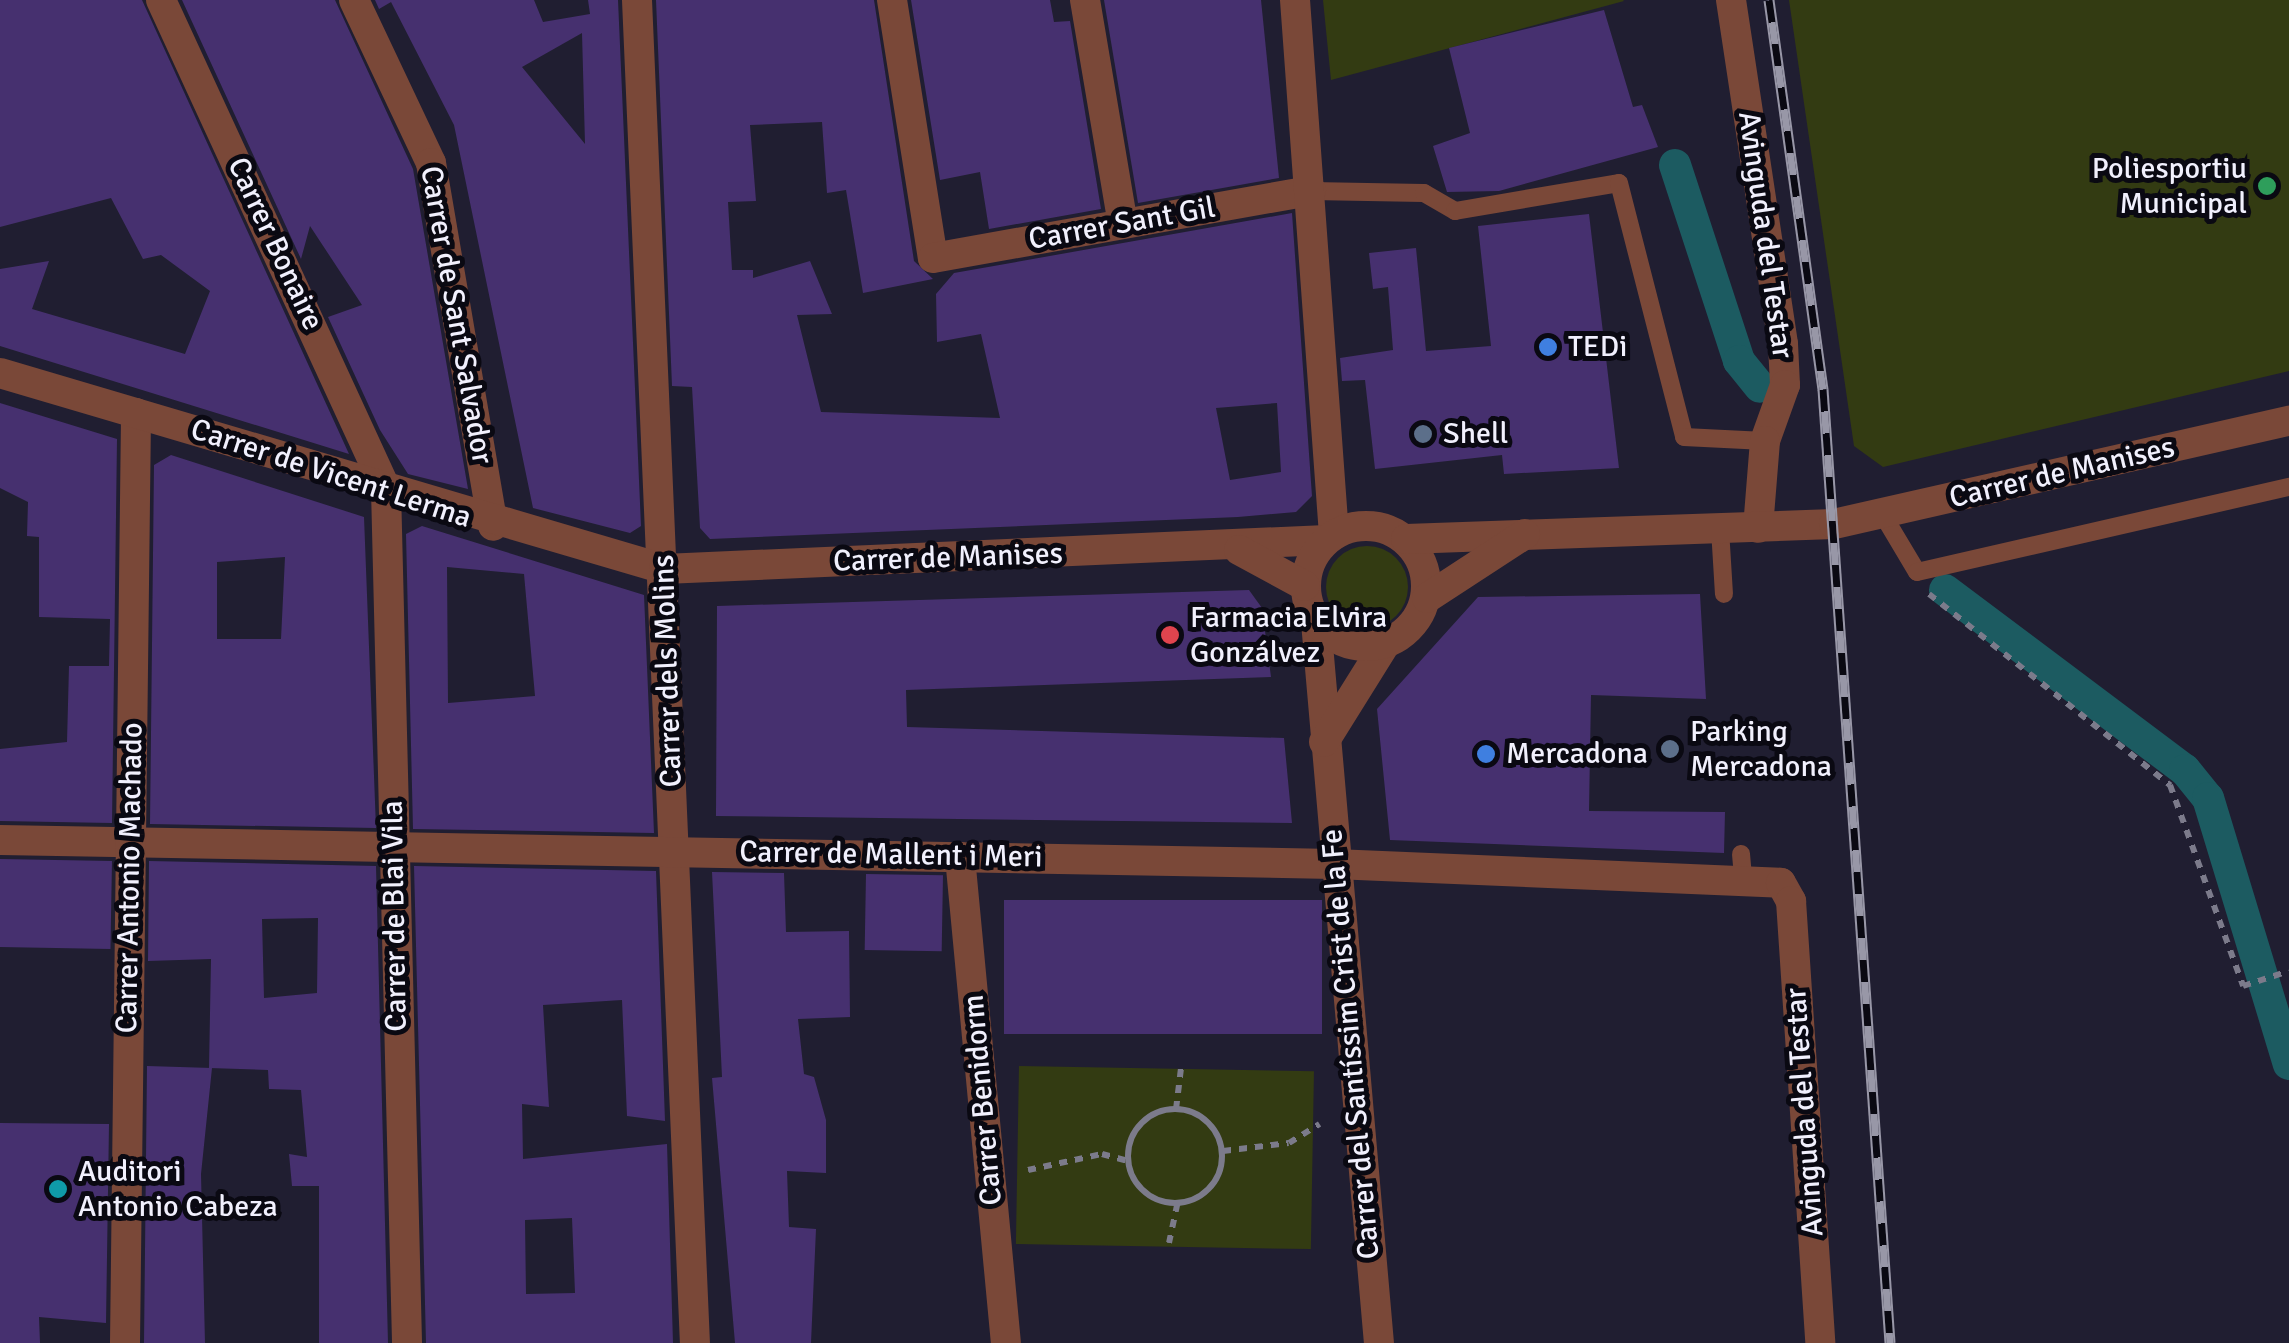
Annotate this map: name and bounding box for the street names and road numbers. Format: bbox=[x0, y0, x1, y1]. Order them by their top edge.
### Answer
street label: Avinguda del Testar bbox=[1730, 109, 1800, 361]
street label: Carrer Bonaire bbox=[219, 152, 331, 336]
street label: Carrer de Sant Salvador bbox=[412, 163, 500, 467]
street label: Carrer Sant Gil bbox=[1026, 190, 1218, 258]
street label: Carrer de Vicent Lerma bbox=[186, 412, 476, 536]
street label: Carrer de Manises bbox=[1946, 430, 2178, 516]
street label: Carrer de Manises bbox=[832, 536, 1064, 580]
street label: Carrer dels Molins bbox=[646, 554, 690, 788]
street label: Carrer Antonio Machado bbox=[109, 722, 151, 1034]
street label: Carrer de Blai Vila bbox=[375, 800, 415, 1032]
street label: Carrer del Santíssim Crist de la Fe bbox=[1314, 827, 1388, 1261]
street label: Carrer de Mallent i Meri bbox=[739, 834, 1043, 876]
street label: Avinguda del Testar bbox=[1778, 987, 1832, 1237]
street label: Carrer Benidorm bbox=[956, 993, 1010, 1207]

